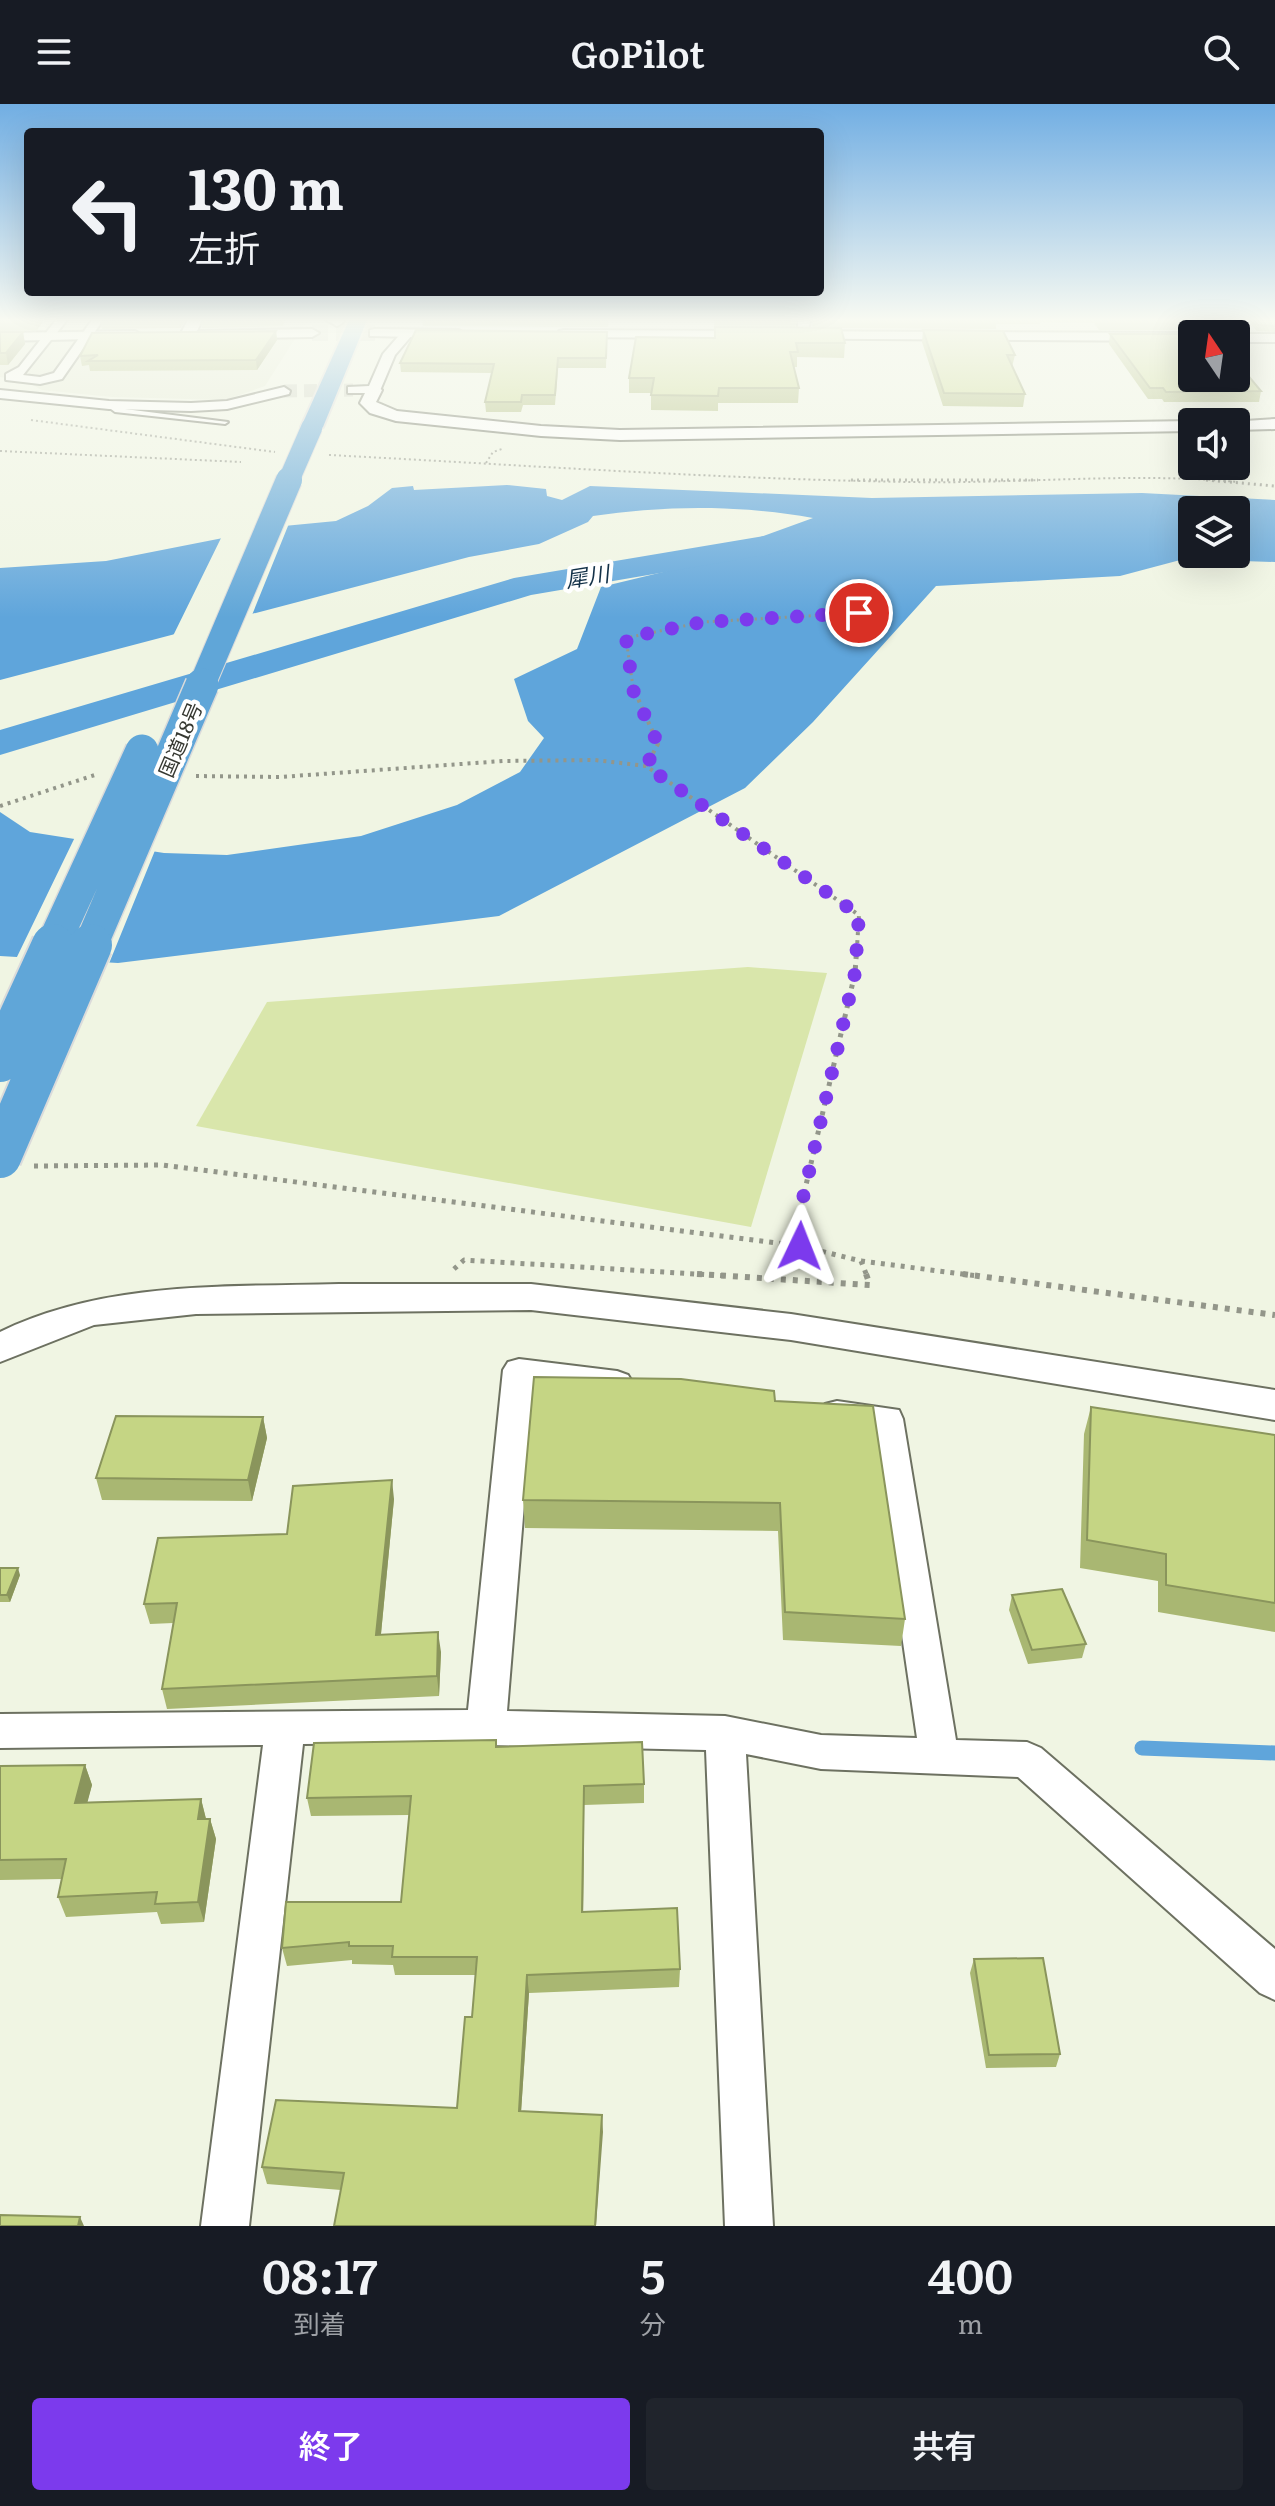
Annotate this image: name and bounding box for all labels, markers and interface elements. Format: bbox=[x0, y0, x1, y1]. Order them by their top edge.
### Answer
text: GoPilot bbox=[571, 26, 704, 79]
icon: menu bbox=[32, 30, 76, 74]
icon: search bbox=[1199, 30, 1243, 74]
text: 130 m bbox=[188, 144, 344, 227]
icon: left bbox=[56, 160, 160, 264]
text: 左折 bbox=[188, 220, 260, 273]
north arrow bbox=[1178, 320, 1250, 392]
map controls bbox=[1178, 320, 1250, 568]
button: sound bbox=[1178, 408, 1250, 480]
button: layers bbox=[1178, 496, 1250, 568]
water label: 犀川 bbox=[563, 555, 613, 595]
pin bbox=[825, 579, 893, 647]
icon: arrive bbox=[837, 591, 881, 635]
street label: 国道18号 bbox=[150, 697, 208, 781]
position arrow bbox=[758, 1204, 842, 1288]
text: 08:17 bbox=[262, 2238, 378, 2309]
text: 5 bbox=[640, 2238, 665, 2309]
text: 400 bbox=[928, 2238, 1013, 2309]
text: 到着 bbox=[294, 2303, 346, 2342]
text: 分 bbox=[640, 2303, 666, 2342]
text: m bbox=[958, 2303, 983, 2342]
button: 終了 bbox=[32, 2398, 630, 2490]
button: 共有 bbox=[646, 2398, 1243, 2490]

